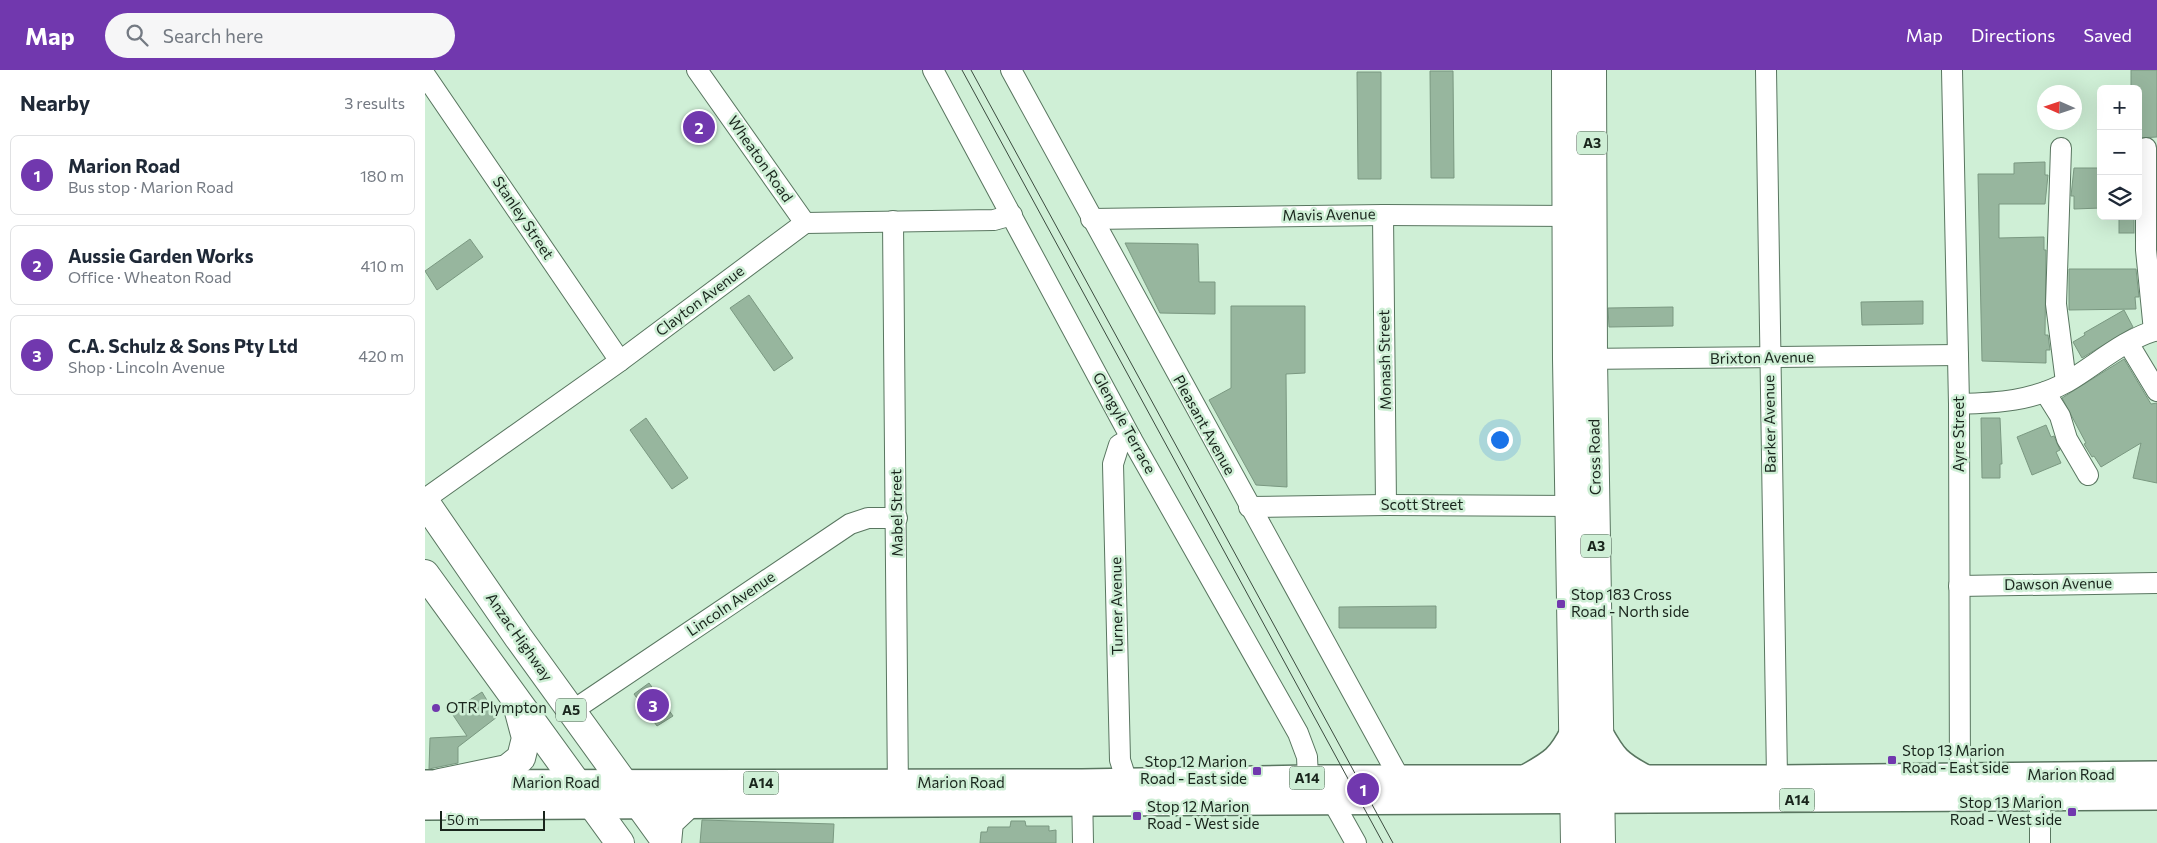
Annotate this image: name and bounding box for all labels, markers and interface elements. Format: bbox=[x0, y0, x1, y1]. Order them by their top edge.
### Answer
search box bbox=[105, 13, 455, 58]
text: Map bbox=[25, 21, 75, 50]
icon: search bbox=[123, 21, 151, 49]
text: Search here bbox=[163, 24, 263, 47]
text: Map bbox=[1906, 24, 1943, 46]
text: Directions bbox=[1971, 24, 2055, 46]
text: Saved bbox=[2083, 24, 2132, 46]
north arrow bbox=[2037, 85, 2082, 130]
map controls bbox=[2097, 85, 2142, 220]
button: + bbox=[2097, 85, 2142, 130]
text: Nearby bbox=[20, 90, 90, 115]
text: 3 results bbox=[344, 93, 405, 112]
pin: 2 bbox=[683, 108, 715, 146]
street label: Wheaton Road bbox=[724, 112, 797, 205]
button: − bbox=[2097, 130, 2142, 175]
road number: A3 bbox=[1577, 132, 1607, 154]
text: Marion Road bbox=[68, 154, 180, 177]
text: 1 bbox=[33, 166, 41, 185]
text: 180 m bbox=[360, 166, 404, 185]
street label: Stanley Street bbox=[490, 173, 558, 262]
button: layers bbox=[2097, 175, 2142, 220]
text: Bus stop · Marion Road bbox=[68, 177, 233, 196]
street label: Mavis Avenue bbox=[1282, 204, 1376, 224]
text: Aussie Garden Works bbox=[68, 244, 254, 267]
text: 2 bbox=[32, 256, 42, 275]
text: 410 m bbox=[361, 256, 404, 275]
street label: Clayton Avenue bbox=[652, 261, 747, 339]
text: Office · Wheaton Road bbox=[68, 267, 232, 286]
street label: Monash Street bbox=[1374, 310, 1394, 410]
text: C.A. Schulz & Sons Pty Ltd bbox=[68, 334, 298, 357]
text: 3 bbox=[32, 346, 42, 365]
text: 420 m bbox=[358, 346, 404, 365]
street label: Brixton Avenue bbox=[1710, 347, 1814, 367]
text: Shop · Lincoln Avenue bbox=[68, 357, 225, 376]
street label: Glengyle Terrace bbox=[1090, 369, 1160, 476]
street label: Pleasant Avenue bbox=[1170, 371, 1240, 478]
street label: Barker Avenue bbox=[1759, 375, 1779, 473]
street label: Ayre Street bbox=[1949, 396, 1967, 472]
street label: Cross Road bbox=[1584, 419, 1604, 495]
your location bbox=[1487, 427, 1513, 453]
street label: Mabel Street bbox=[886, 469, 906, 557]
street label: Scott Street bbox=[1381, 495, 1463, 513]
road number: A3 bbox=[1581, 534, 1611, 558]
street label: Turner Avenue bbox=[1106, 557, 1126, 655]
street label: Lincoln Avenue bbox=[683, 567, 778, 639]
street label: Dawson Avenue bbox=[2004, 573, 2112, 593]
place label: Stop 183 Cross Road - North side bbox=[1571, 585, 1689, 620]
street label: Anzac Highway bbox=[483, 589, 557, 684]
marker: Stop 183 Cross Road - North side bbox=[1555, 598, 1567, 610]
pin: 3 bbox=[637, 686, 669, 724]
place label: OTR Plympton bbox=[446, 698, 547, 716]
road number: A5 bbox=[556, 698, 586, 722]
marker: OTR Plympton bbox=[430, 702, 442, 714]
place label: Stop 13 Marion Road - East side bbox=[1902, 741, 2009, 776]
place label: Stop 12 Marion Road - East side bbox=[1140, 752, 1247, 787]
marker: Stop 13 Marion Road - East side bbox=[1886, 754, 1898, 766]
marker: Stop 12 Marion Road - East side bbox=[1251, 765, 1263, 777]
street label: Marion Road bbox=[2027, 765, 2115, 783]
road number: A14 bbox=[1289, 766, 1325, 790]
pin: 1 bbox=[1347, 770, 1379, 808]
road number: A14 bbox=[743, 771, 779, 794]
street label: Marion Road bbox=[512, 773, 600, 791]
street label: Marion Road bbox=[917, 773, 1005, 791]
road number: A14 bbox=[1779, 788, 1815, 812]
place label: Stop 13 Marion Road - West side bbox=[1950, 793, 2062, 828]
place label: Stop 12 Marion Road - West side bbox=[1147, 797, 1259, 832]
marker: Stop 13 Marion Road - West side bbox=[2066, 806, 2078, 818]
scale bar bbox=[440, 808, 545, 831]
marker: Stop 12 Marion Road - West side bbox=[1131, 810, 1143, 822]
text: 50 m bbox=[447, 811, 479, 828]

